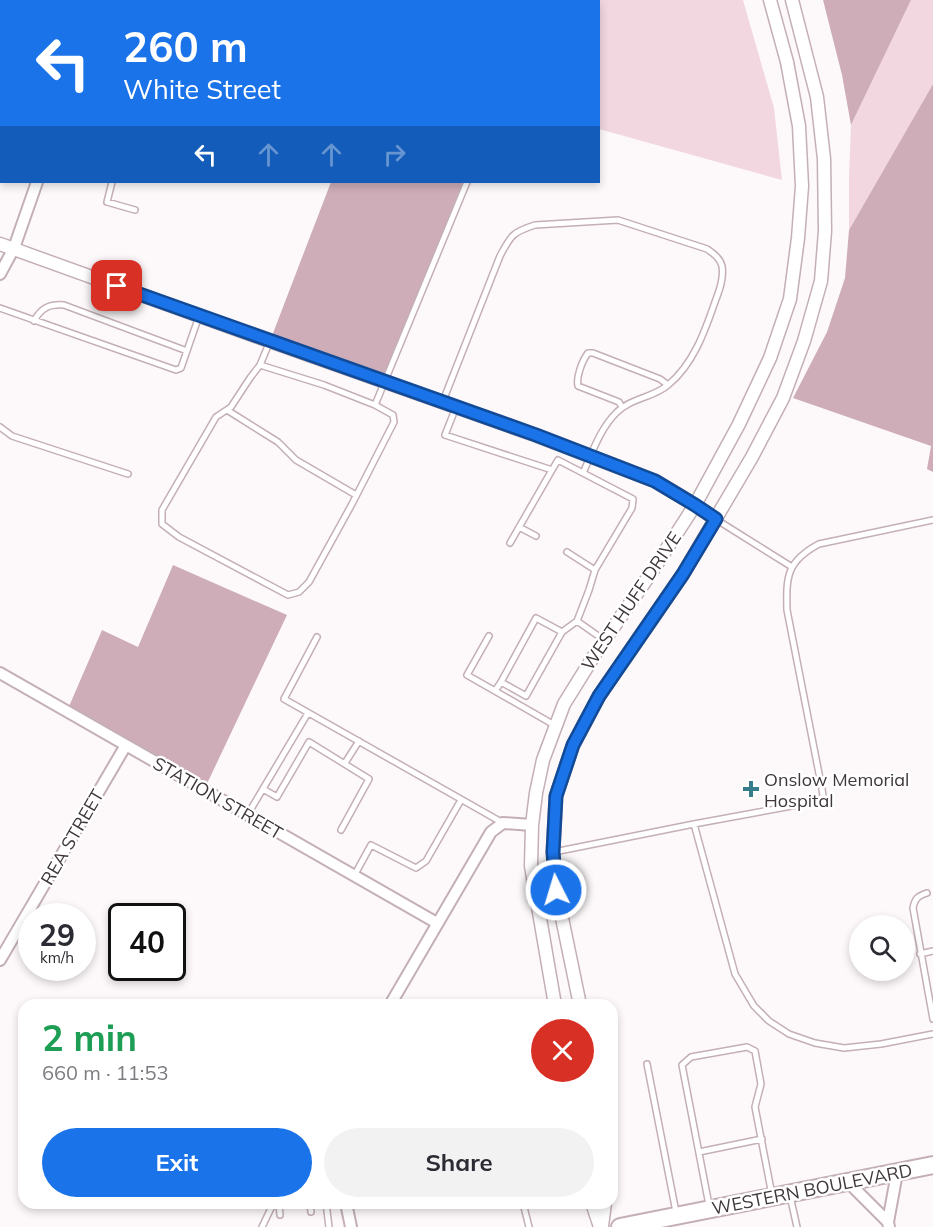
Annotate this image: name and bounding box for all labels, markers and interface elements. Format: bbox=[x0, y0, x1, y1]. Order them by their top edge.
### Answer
text: 260 m bbox=[123, 20, 248, 73]
icon: left bbox=[24, 24, 102, 102]
text: White Street bbox=[123, 72, 281, 106]
icon: left bbox=[189, 138, 222, 171]
icon: ahead bbox=[252, 138, 285, 171]
icon: ahead bbox=[315, 138, 348, 171]
icon: right bbox=[378, 138, 411, 171]
pin bbox=[91, 260, 142, 311]
icon: arrive bbox=[100, 269, 133, 302]
street label: WEST HUFF DRIVE bbox=[576, 527, 686, 675]
street label: STATION STREET bbox=[149, 752, 287, 845]
place label: Onslow Memorial Hospital bbox=[764, 768, 909, 812]
marker: Onslow Memorial Hospital bbox=[742, 780, 760, 798]
street label: REA STREET bbox=[35, 785, 109, 889]
position arrow bbox=[524, 858, 588, 922]
speed limit sign: 40 bbox=[108, 903, 186, 981]
map controls bbox=[849, 915, 915, 981]
button: search bbox=[849, 915, 915, 981]
text: 29 bbox=[39, 916, 75, 954]
text: km/h bbox=[40, 948, 74, 967]
text: 2 min bbox=[42, 1015, 137, 1060]
button: close bbox=[531, 1019, 594, 1082]
text: 660 m · 11:53 bbox=[42, 1060, 168, 1085]
button: Exit bbox=[42, 1128, 312, 1197]
button: Share bbox=[324, 1128, 594, 1197]
street label: WESTERN BOULEVARD bbox=[710, 1158, 914, 1220]

